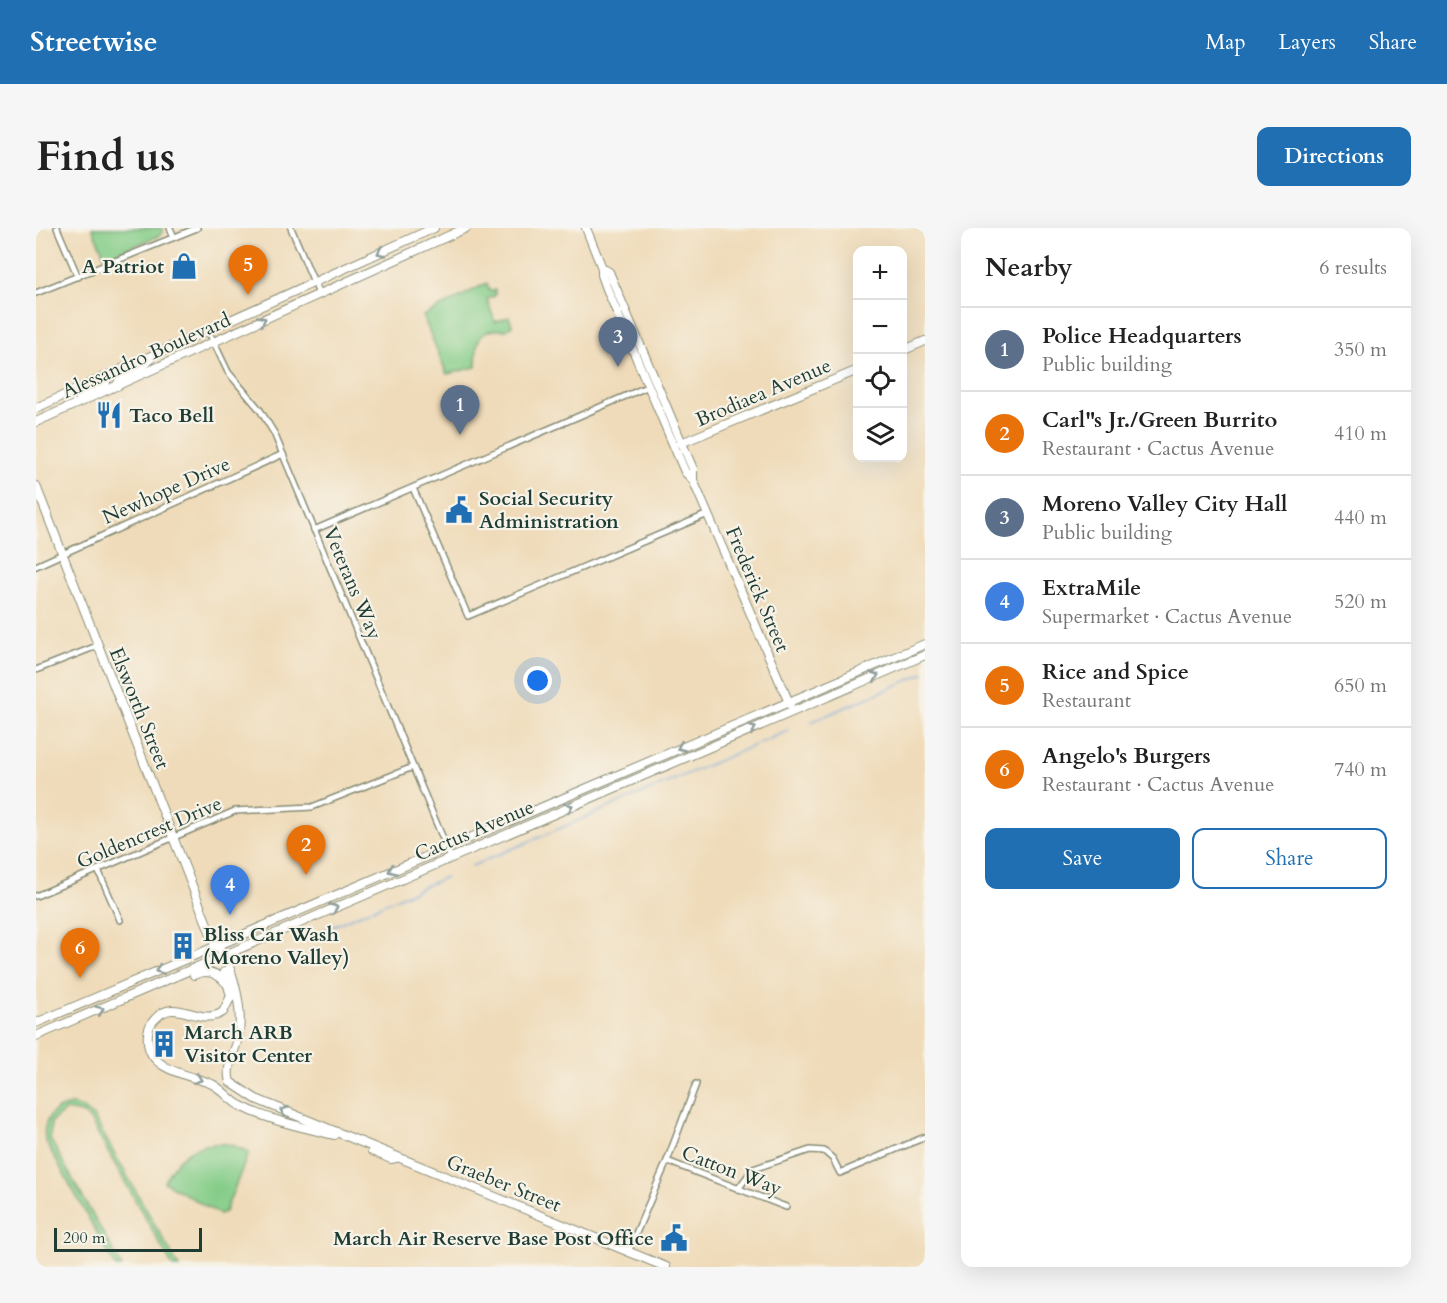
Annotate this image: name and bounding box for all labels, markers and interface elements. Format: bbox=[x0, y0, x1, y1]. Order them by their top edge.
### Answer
text: Streetwise bbox=[30, 23, 158, 61]
text: Map bbox=[1206, 28, 1246, 57]
text: Layers bbox=[1279, 28, 1336, 57]
text: Share bbox=[1369, 28, 1417, 57]
button: Directions bbox=[1257, 127, 1411, 186]
text: Find us bbox=[36, 128, 176, 185]
pin: 5 bbox=[228, 245, 268, 295]
one-way arrow bbox=[376, 245, 387, 257]
map controls bbox=[853, 246, 907, 462]
button: + bbox=[853, 246, 907, 300]
text: Nearby bbox=[985, 250, 1073, 285]
shop icon: A Patriot bbox=[169, 251, 199, 281]
place label: A Patriot bbox=[82, 253, 164, 280]
text: 6 results bbox=[1319, 254, 1387, 281]
button: − bbox=[853, 300, 907, 354]
street label: Alessandro Boulevard bbox=[58, 306, 235, 405]
one-way arrow bbox=[255, 316, 266, 328]
pin: 3 bbox=[598, 318, 638, 367]
text: Police Headquarters bbox=[1042, 321, 1242, 351]
text: 1 bbox=[999, 336, 1010, 363]
text: 350 m bbox=[1334, 336, 1387, 363]
text: Public building bbox=[1042, 351, 1172, 378]
street label: Brodiaea Avenue bbox=[691, 352, 835, 433]
button: locate bbox=[853, 354, 907, 408]
pin: 1 bbox=[440, 386, 480, 435]
restaurant icon: Taco Bell bbox=[94, 400, 124, 430]
place label: Taco Bell bbox=[129, 402, 214, 429]
text: Carl''s Jr./Green Burrito bbox=[1042, 405, 1277, 435]
button: layers bbox=[853, 408, 907, 462]
text: 2 bbox=[999, 420, 1010, 447]
text: 410 m bbox=[1334, 420, 1387, 447]
text: Restaurant · Cactus Avenue bbox=[1042, 435, 1274, 462]
street label: Newhope Drive bbox=[98, 450, 234, 531]
place label: Social Security Administration bbox=[479, 485, 619, 535]
text: Moreno Valley City Hall bbox=[1042, 489, 1288, 519]
public building icon: Social Security Administration bbox=[444, 495, 474, 525]
text: 3 bbox=[999, 504, 1010, 531]
text: 440 m bbox=[1334, 504, 1387, 531]
text: Public building bbox=[1042, 519, 1172, 546]
street label: Frederick Street bbox=[719, 522, 796, 657]
street label: Veterans Way bbox=[317, 523, 389, 644]
text: ExtraMile bbox=[1042, 573, 1141, 603]
text: 4 bbox=[999, 588, 1010, 615]
text: 520 m bbox=[1334, 588, 1387, 615]
text: Supermarket · Cactus Avenue bbox=[1042, 603, 1292, 630]
street label: Elsworth Street bbox=[103, 643, 176, 774]
text: Rice and Spice bbox=[1042, 657, 1189, 687]
your location bbox=[523, 666, 552, 695]
one-way arrow bbox=[869, 671, 880, 683]
text: 5 bbox=[999, 672, 1010, 699]
text: 650 m bbox=[1334, 672, 1387, 699]
text: Restaurant bbox=[1042, 687, 1131, 714]
one-way arrow bbox=[746, 724, 757, 736]
one-way arrow bbox=[676, 740, 687, 752]
text: Angelo's Burgers bbox=[1042, 741, 1211, 771]
text: 6 bbox=[999, 756, 1010, 783]
text: 740 m bbox=[1334, 756, 1387, 783]
text: Restaurant · Cactus Avenue bbox=[1042, 771, 1274, 798]
street label: Goldencrest Drive bbox=[73, 790, 226, 875]
street label: Cactus Avenue bbox=[410, 793, 538, 868]
one-way arrow bbox=[563, 802, 574, 814]
pin: 2 bbox=[286, 826, 326, 875]
button: Save bbox=[985, 828, 1180, 889]
button: Share bbox=[1192, 828, 1387, 889]
one-way arrow bbox=[388, 863, 399, 875]
pin: 4 bbox=[210, 866, 250, 915]
one-way arrow bbox=[328, 903, 339, 915]
place label: Bliss Car Wash (Moreno Valley) bbox=[203, 921, 350, 971]
pin: 6 bbox=[60, 928, 99, 978]
building icon: Bliss Car Wash (Moreno Valley) bbox=[168, 931, 198, 961]
one-way arrow bbox=[154, 963, 165, 975]
one-way arrow bbox=[93, 1005, 104, 1017]
place label: March ARB Visitor Center bbox=[184, 1019, 313, 1069]
building icon: March ARB Visitor Center bbox=[149, 1029, 179, 1059]
one-way arrow bbox=[192, 1072, 203, 1085]
one-way arrow bbox=[280, 1106, 291, 1118]
street label: Catton Way bbox=[678, 1139, 786, 1202]
street label: Graeber Street bbox=[442, 1148, 566, 1219]
public building icon: March Air Reserve Base Post Office bbox=[659, 1223, 689, 1253]
scale bar bbox=[54, 1225, 202, 1252]
place label: March Air Reserve Base Post Office bbox=[333, 1225, 654, 1252]
text: 200 m bbox=[63, 1227, 105, 1249]

